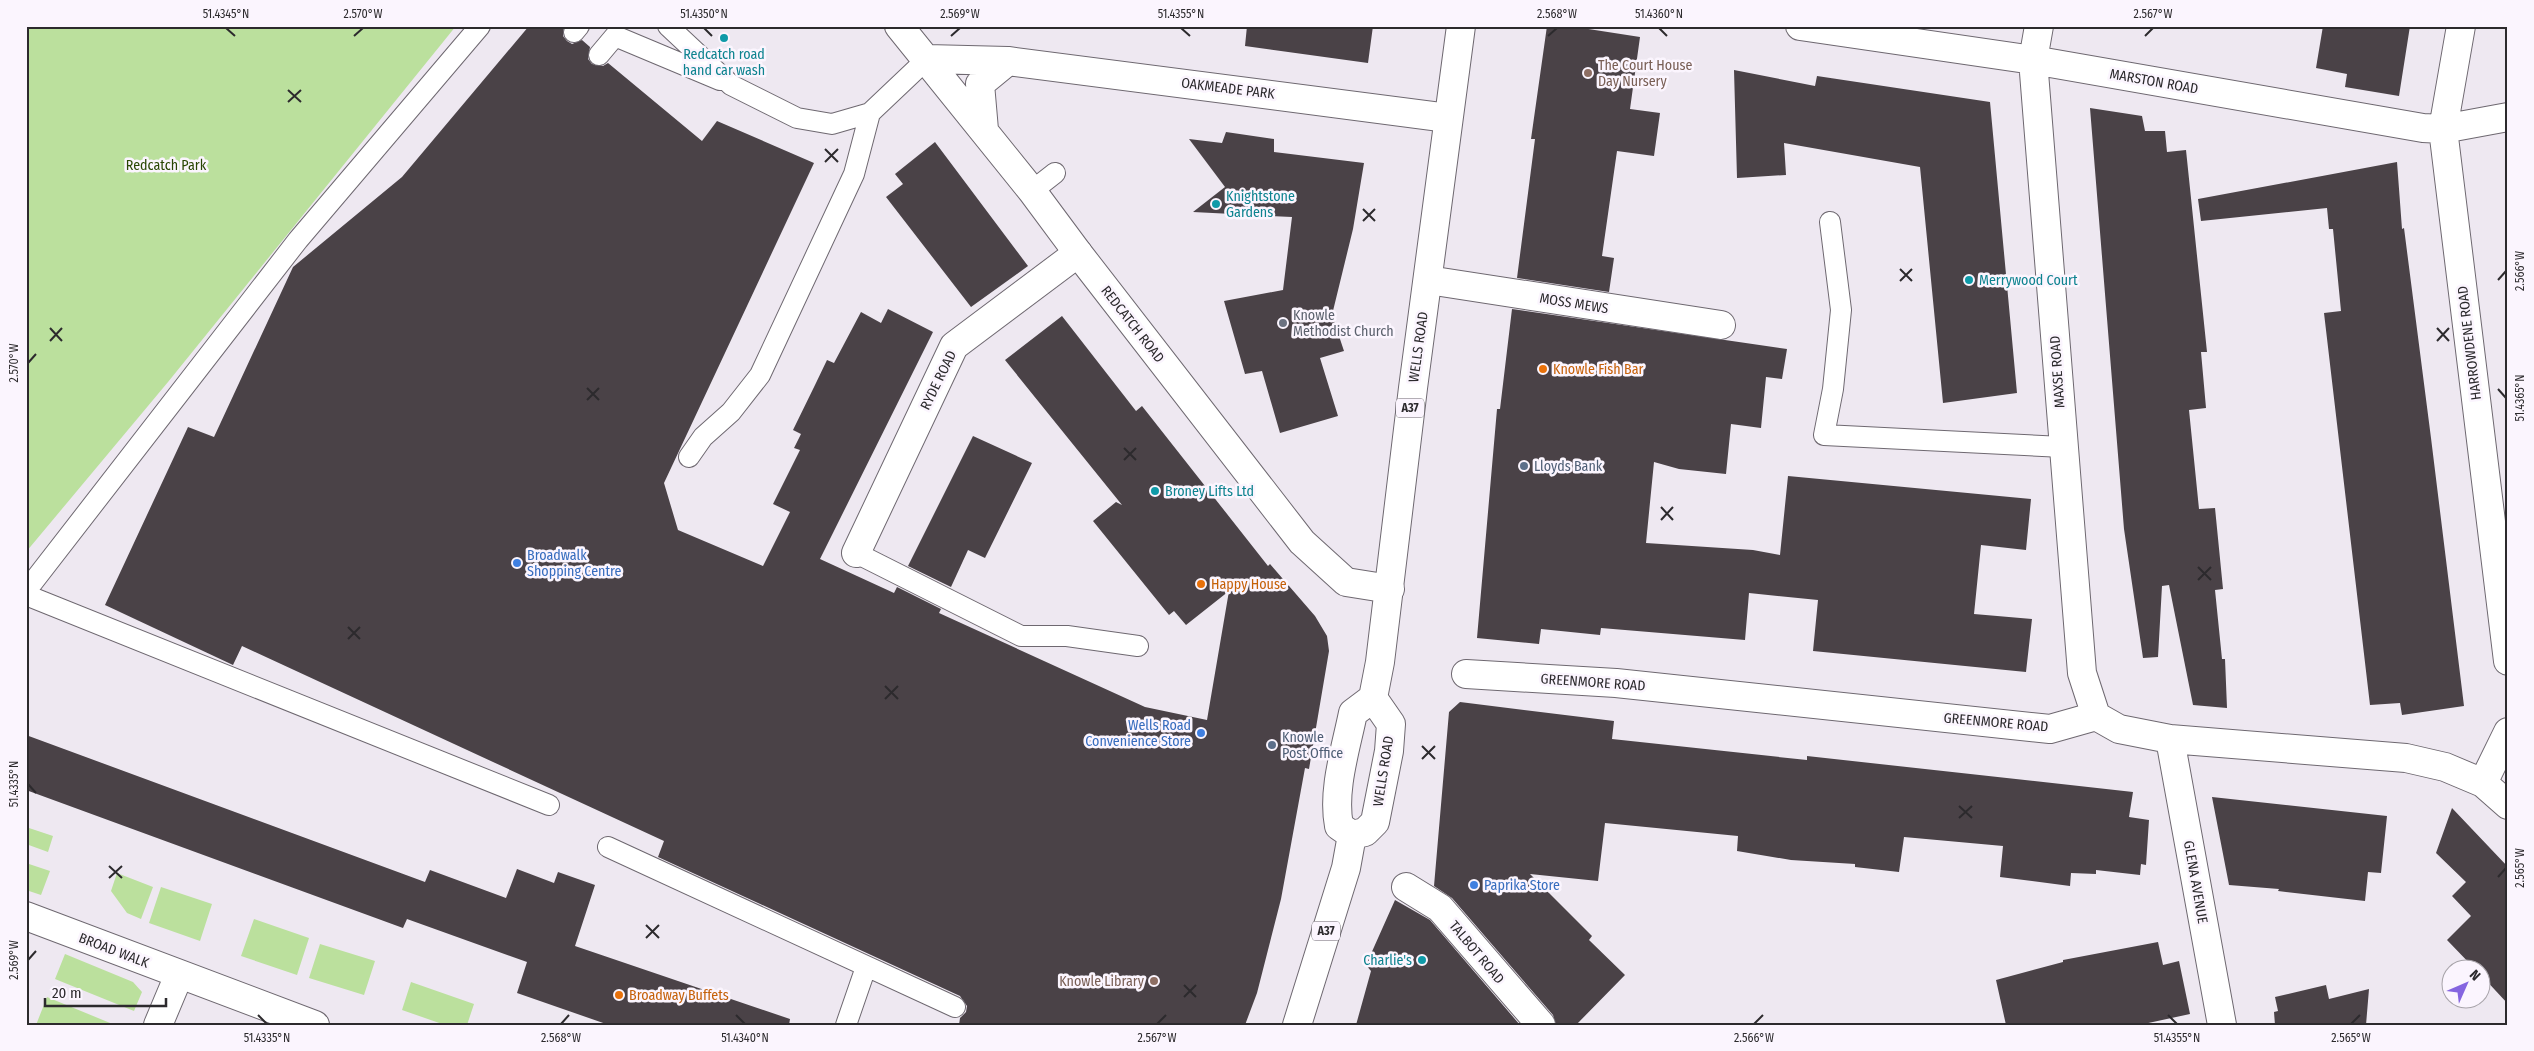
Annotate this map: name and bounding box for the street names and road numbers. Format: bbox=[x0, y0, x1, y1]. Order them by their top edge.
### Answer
street label: MARSTON ROAD bbox=[2108, 65, 2200, 98]
street label: OAKMEADE PARK bbox=[1180, 74, 1276, 103]
street label: REDCATCH ROAD bbox=[1097, 283, 1168, 366]
street label: HARROWDENE ROAD bbox=[2454, 285, 2485, 401]
street label: MOSS MEWS bbox=[1538, 290, 1610, 317]
street label: WELLS ROAD bbox=[1405, 311, 1432, 383]
street label: MAXSE ROAD bbox=[2046, 335, 2069, 409]
street label: RYDE ROAD bbox=[917, 348, 960, 413]
road number: A37 bbox=[1396, 398, 1424, 418]
street label: GREENMORE ROAD bbox=[1540, 670, 1646, 695]
street label: GREENMORE ROAD bbox=[1943, 709, 2049, 736]
street label: WELLS ROAD bbox=[1370, 735, 1397, 808]
street label: GLENA AVENUE bbox=[2180, 839, 2211, 925]
street label: TALBOT ROAD bbox=[1445, 917, 1508, 987]
road number: A37 bbox=[1312, 921, 1340, 940]
street label: BROAD WALK bbox=[76, 929, 152, 972]

